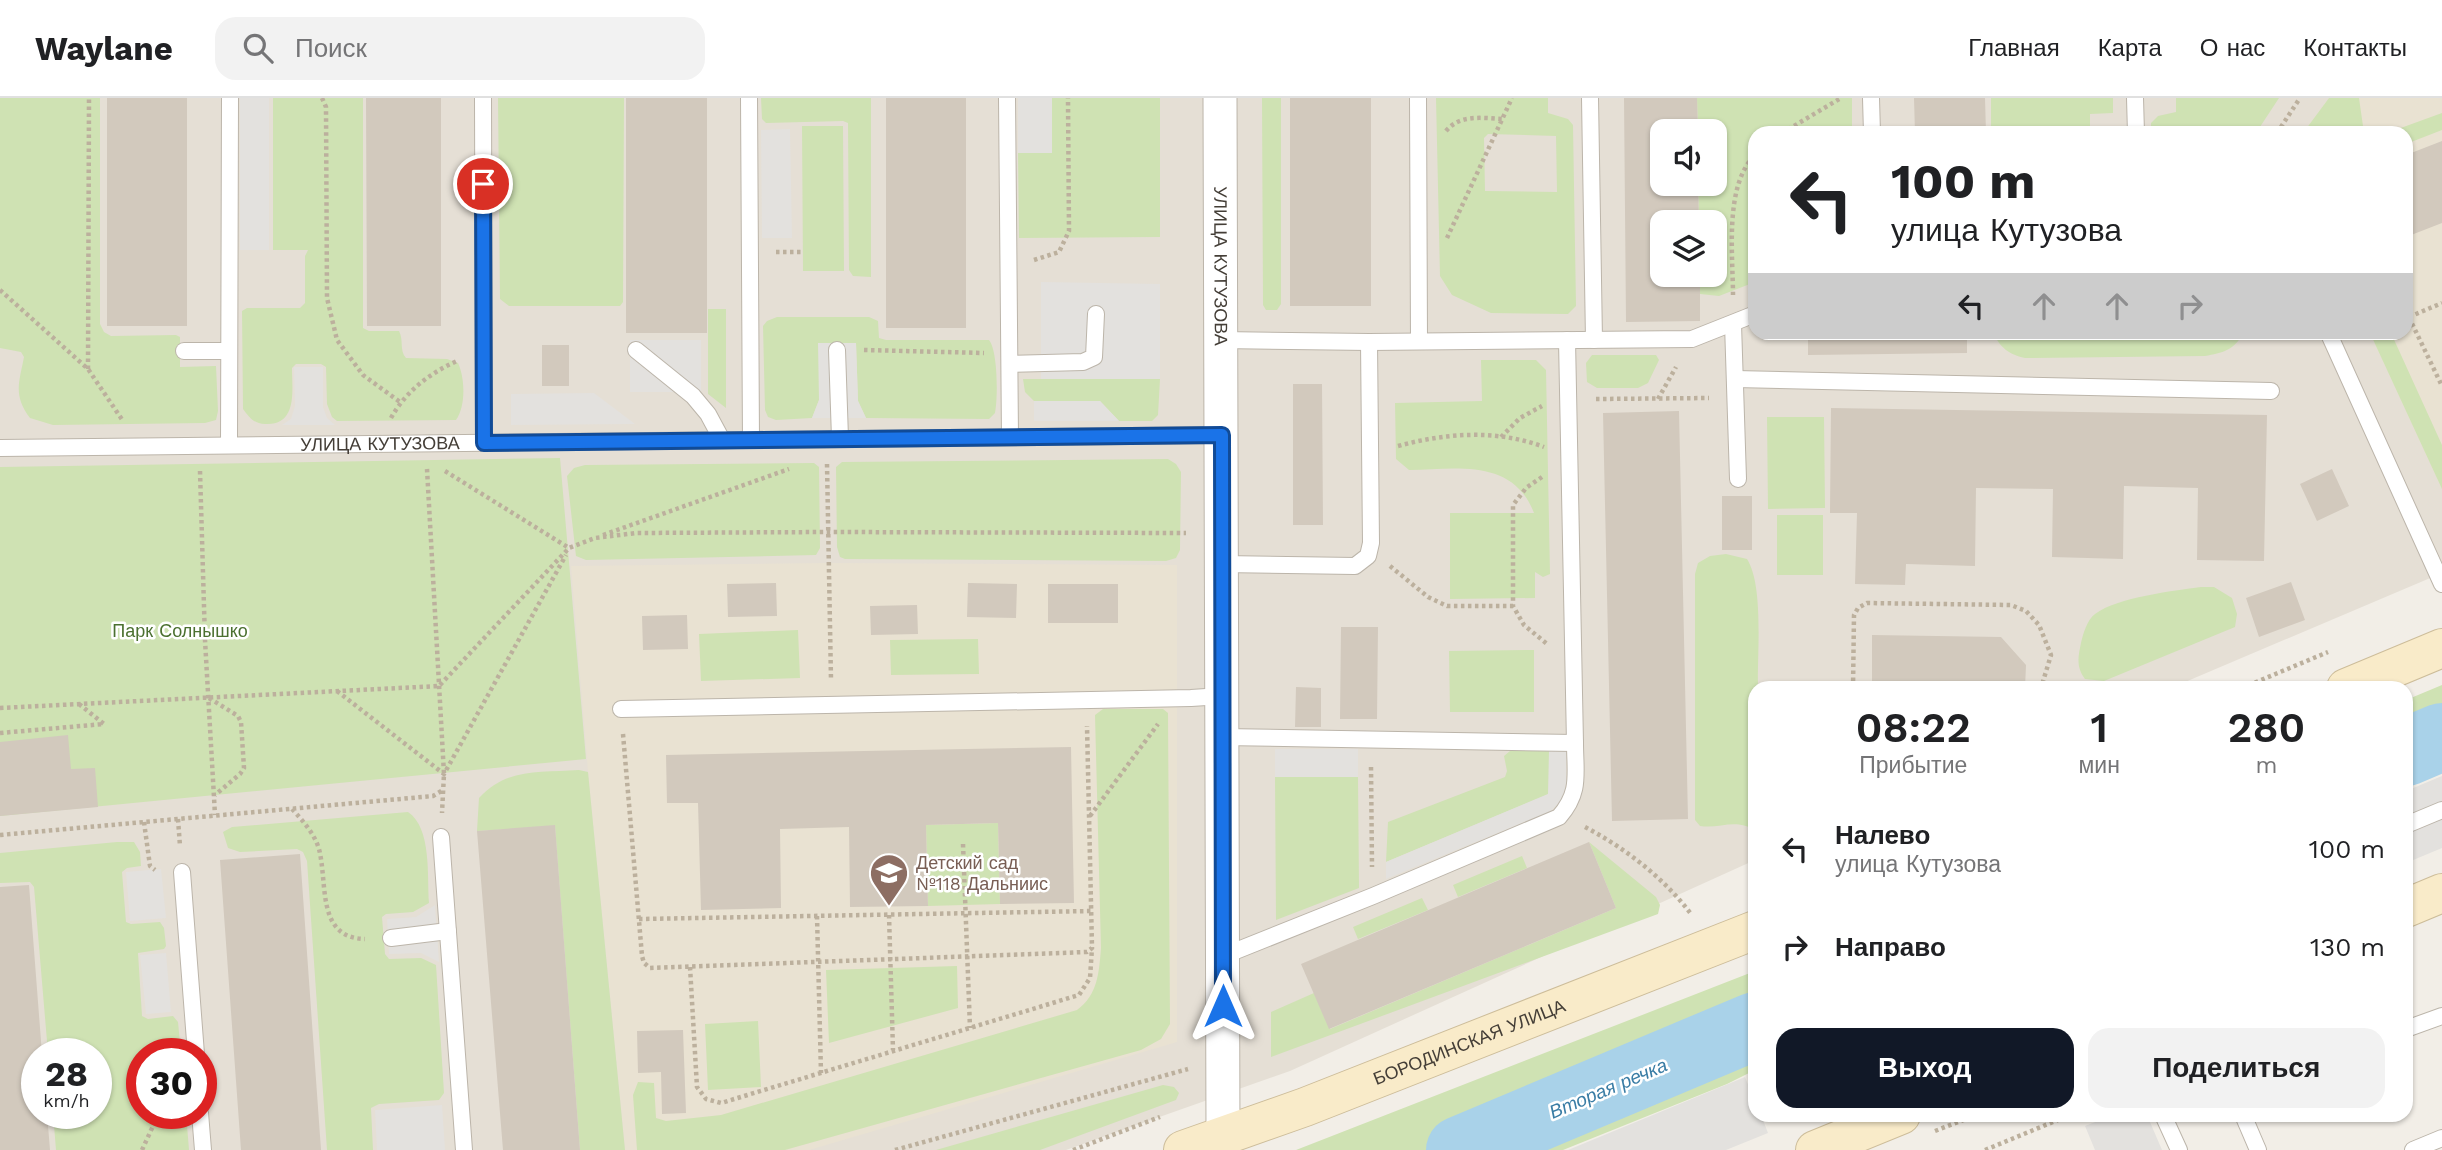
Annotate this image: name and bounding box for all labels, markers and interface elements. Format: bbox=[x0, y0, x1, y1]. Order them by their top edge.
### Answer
search box bbox=[215, 17, 705, 80]
text: Waylane bbox=[35, 29, 173, 68]
icon: search bbox=[239, 29, 277, 67]
text: Поиск bbox=[295, 33, 367, 63]
text: Главная bbox=[1968, 34, 2060, 62]
text: Карта bbox=[2098, 34, 2162, 62]
text: О нас bbox=[2200, 34, 2265, 62]
text: Контакты bbox=[2303, 34, 2407, 62]
map controls bbox=[1650, 119, 1727, 287]
button: sound bbox=[1650, 119, 1727, 196]
text: 100 m bbox=[1891, 152, 2035, 210]
pin bbox=[453, 154, 513, 214]
icon: left bbox=[1776, 154, 1867, 245]
icon: arrive bbox=[464, 165, 502, 203]
street label: УЛИЦА КУТУЗОВА bbox=[1210, 186, 1232, 346]
button: layers bbox=[1650, 210, 1727, 287]
text: улица Кутузова bbox=[1891, 211, 2122, 249]
icon: left bbox=[1952, 287, 1990, 325]
icon: ahead bbox=[2025, 287, 2063, 325]
icon: ahead bbox=[2098, 287, 2136, 325]
icon: right bbox=[2171, 287, 2209, 325]
street label: УЛИЦА КУТУЗОВА bbox=[300, 432, 460, 455]
park label: Парк Солнышко bbox=[112, 620, 248, 641]
text: 08:22 bbox=[1856, 703, 1971, 752]
text: 1 bbox=[2090, 703, 2108, 752]
text: 280 bbox=[2228, 703, 2305, 752]
text: Прибытие bbox=[1859, 752, 1967, 779]
text: мин bbox=[2079, 752, 2120, 779]
text: m bbox=[2255, 752, 2277, 779]
text: Налево bbox=[1835, 820, 1930, 850]
icon: left bbox=[1776, 830, 1814, 868]
text: 100 m bbox=[2309, 834, 2385, 864]
text: улица Кутузова bbox=[1835, 851, 2001, 878]
school or university icon: Детский сад №118 Дальниис bbox=[868, 852, 910, 907]
place label: Детский сад №118 Дальниис bbox=[916, 852, 1048, 894]
icon: right bbox=[1776, 928, 1814, 966]
text: Направо bbox=[1835, 932, 1946, 962]
text: 130 m bbox=[2310, 932, 2385, 962]
position arrow bbox=[1186, 969, 1260, 1043]
street label: БОРОДИНСКАЯ УЛИЦА bbox=[1370, 995, 1568, 1089]
button: Выход bbox=[1776, 1028, 2074, 1108]
button: Поделиться bbox=[2088, 1028, 2385, 1108]
speed limit sign: 30 bbox=[126, 1038, 217, 1129]
text: 28 bbox=[45, 1053, 88, 1095]
water label: Вторая речка bbox=[1546, 1053, 1671, 1124]
text: km/h bbox=[43, 1090, 90, 1111]

